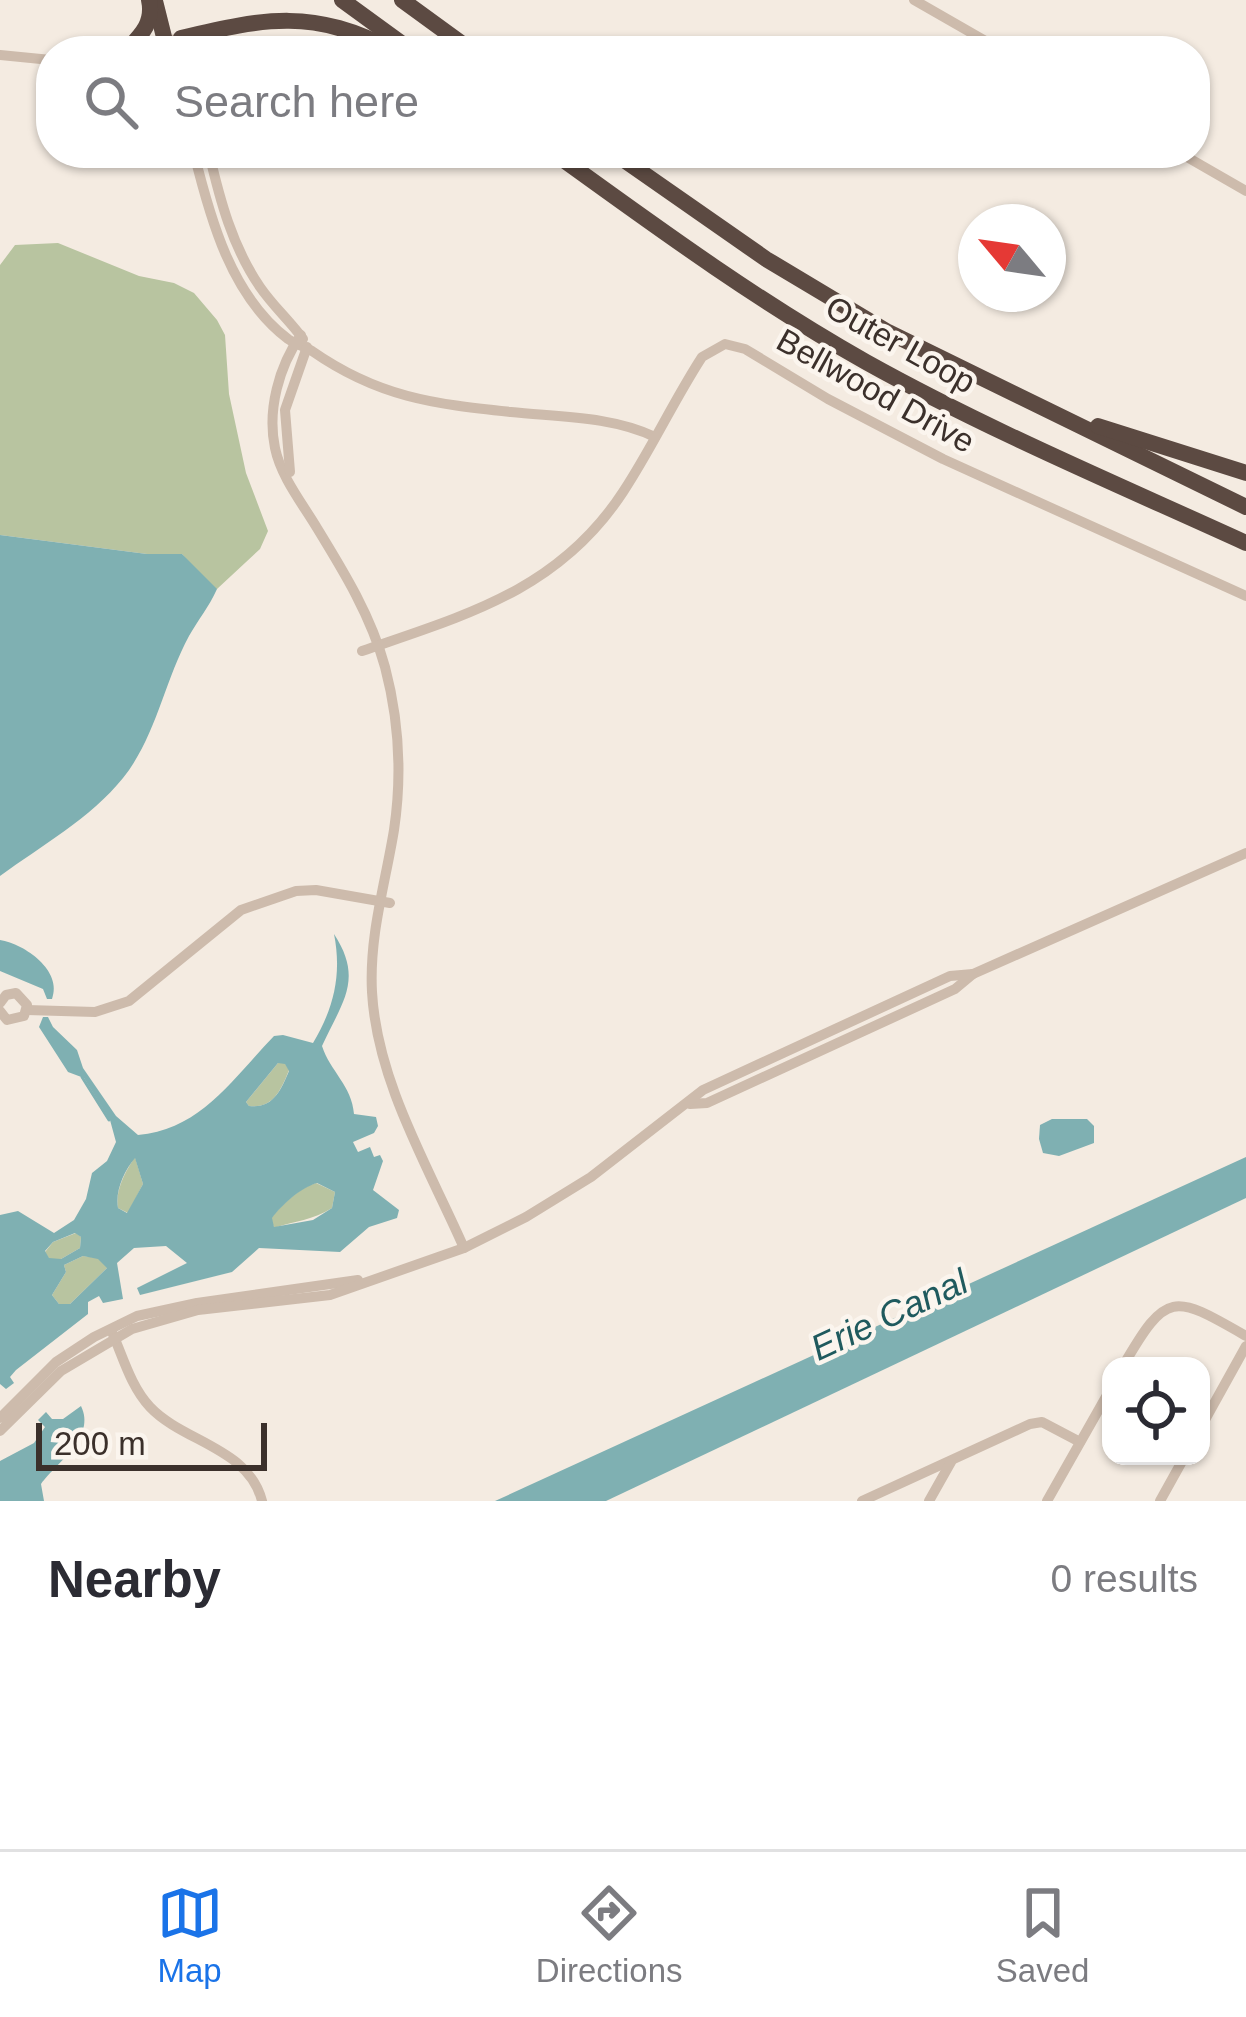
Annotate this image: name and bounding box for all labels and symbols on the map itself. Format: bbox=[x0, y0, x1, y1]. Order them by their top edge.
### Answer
north arrow bbox=[958, 204, 1066, 312]
street label: Outer Loop bbox=[820, 288, 982, 401]
street label: Bellwood Drive bbox=[771, 321, 981, 460]
water label: Erie Canal bbox=[804, 1260, 975, 1369]
scale bar bbox=[36, 1417, 267, 1470]

